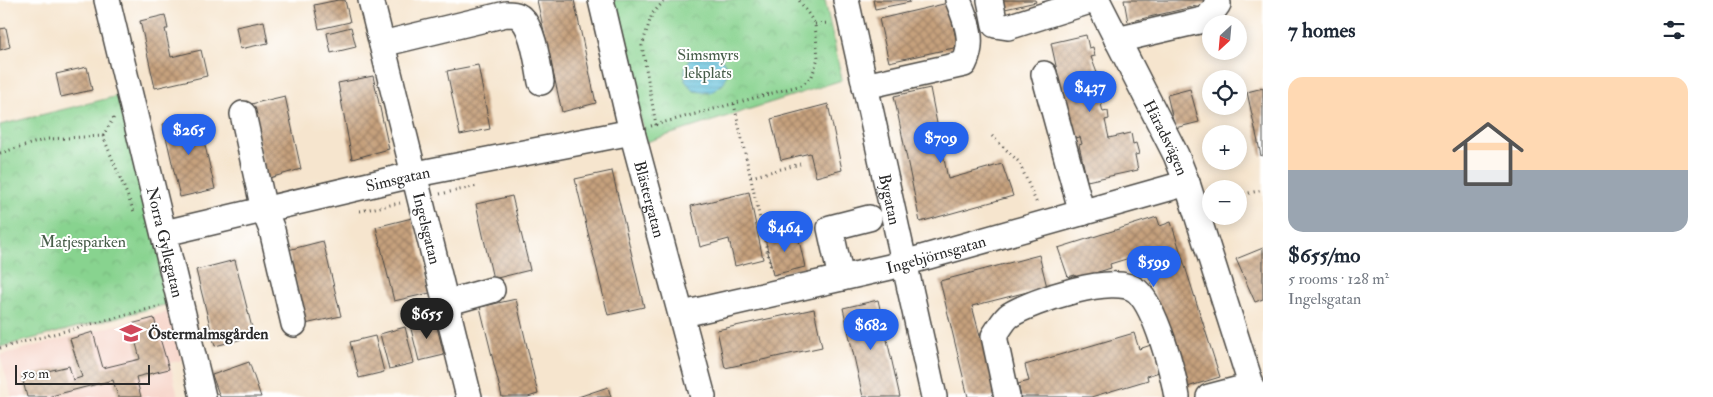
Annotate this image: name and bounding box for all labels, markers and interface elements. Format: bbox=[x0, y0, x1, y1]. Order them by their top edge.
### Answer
north arrow bbox=[1202, 15, 1248, 60]
map controls bbox=[1202, 15, 1247, 225]
icon: filters bbox=[1660, 16, 1688, 44]
text: 7 homes bbox=[1288, 17, 1355, 44]
park label: Simsmyrs lekplats bbox=[677, 45, 739, 84]
pin: $437 bbox=[1060, 70, 1120, 113]
button: locate bbox=[1202, 70, 1247, 115]
text: $437 bbox=[1074, 77, 1106, 97]
street label: Häradsvägen bbox=[1139, 97, 1192, 179]
icon: home bbox=[1443, 109, 1533, 199]
pin: $265 bbox=[159, 114, 219, 156]
text: $265 bbox=[173, 120, 205, 140]
pin: $709 bbox=[911, 121, 971, 164]
button: + bbox=[1202, 125, 1247, 170]
text: $709 bbox=[925, 128, 957, 148]
street label: Blästergatan bbox=[629, 159, 669, 240]
street label: Simsgatan bbox=[364, 163, 432, 197]
street label: Bygatan bbox=[874, 172, 905, 227]
button: − bbox=[1202, 180, 1247, 225]
street label: Norra Gyllegatan bbox=[142, 185, 188, 300]
street label: Ingelsgatan bbox=[408, 190, 445, 266]
pin: $464 bbox=[755, 210, 815, 253]
text: $464 bbox=[768, 217, 802, 237]
street label: Ingebjörnsgatan bbox=[884, 231, 988, 279]
park label: Matjesparken bbox=[40, 232, 126, 253]
text: $655/mo bbox=[1288, 242, 1360, 269]
pin: $599 bbox=[1124, 246, 1184, 288]
text: $599 bbox=[1138, 252, 1170, 272]
text: 5 rooms · 128 m² bbox=[1288, 269, 1389, 289]
text: Ingelsgatan bbox=[1288, 289, 1361, 309]
pin: $655 bbox=[397, 298, 457, 340]
text: $655 bbox=[411, 304, 443, 324]
pin: $682 bbox=[841, 308, 901, 351]
text: $682 bbox=[855, 315, 887, 335]
school or university icon: Östermalmsgården bbox=[118, 320, 144, 346]
place label: Östermalmsgården bbox=[148, 324, 269, 345]
scale bar bbox=[15, 362, 150, 385]
text: 50 m bbox=[22, 365, 49, 382]

